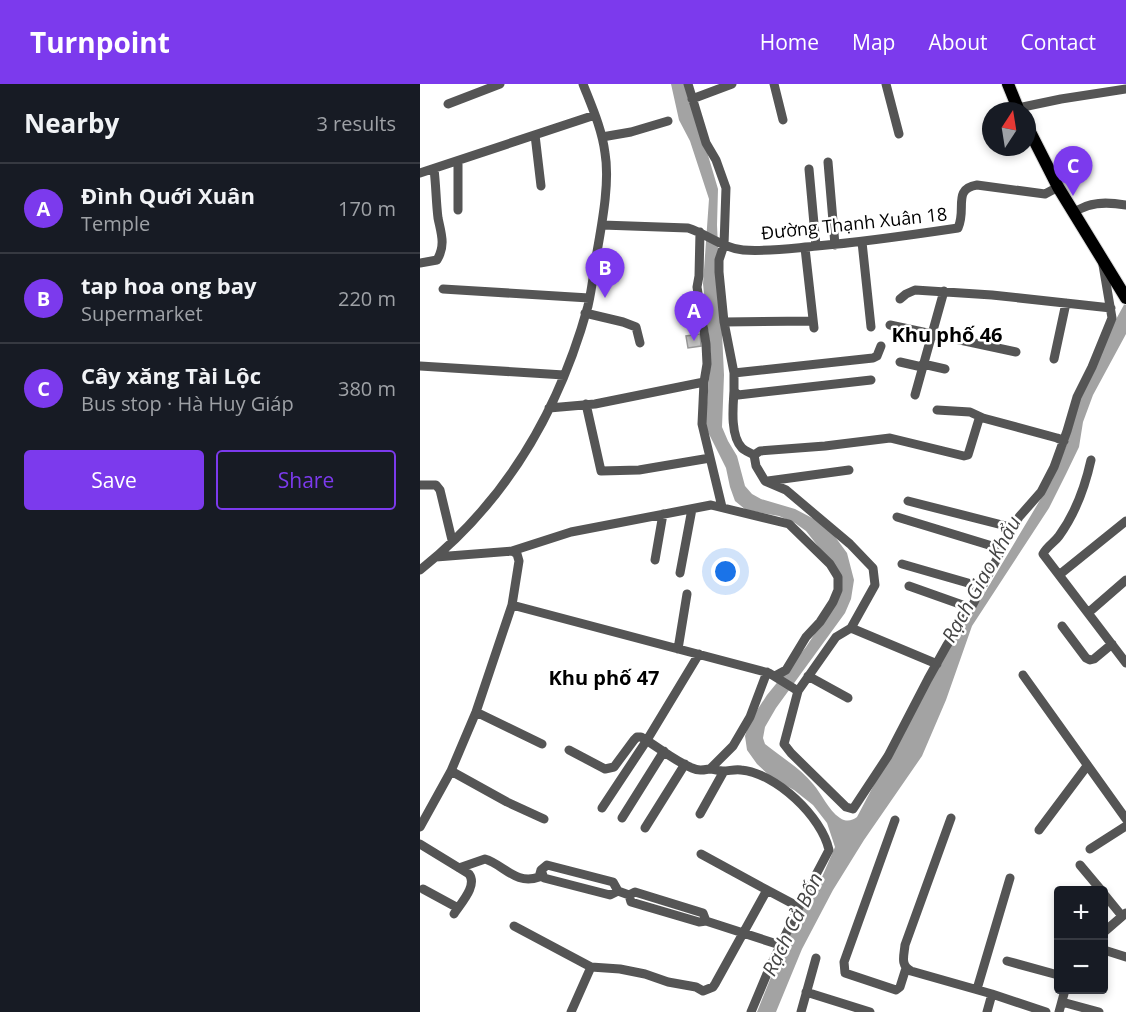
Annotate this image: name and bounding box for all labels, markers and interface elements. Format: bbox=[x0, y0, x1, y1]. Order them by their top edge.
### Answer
text: Turnpoint bbox=[30, 23, 170, 61]
text: Home bbox=[760, 28, 819, 56]
text: Map bbox=[852, 28, 895, 56]
text: About bbox=[928, 28, 988, 56]
text: Contact bbox=[1021, 28, 1096, 56]
north arrow bbox=[982, 102, 1036, 156]
text: Nearby bbox=[24, 105, 119, 141]
text: 3 results bbox=[316, 110, 396, 137]
pin: C bbox=[1054, 147, 1092, 196]
text: Đình Quới Xuân bbox=[81, 180, 255, 210]
text: A bbox=[37, 195, 50, 222]
text: 170 m bbox=[338, 195, 396, 222]
street label: Đường Thạnh Xuân 18 bbox=[760, 201, 948, 245]
text: Temple bbox=[81, 210, 150, 237]
pin: B bbox=[586, 248, 624, 298]
text: tap hoa ong bay bbox=[81, 270, 257, 300]
text: B bbox=[37, 285, 50, 312]
text: 220 m bbox=[338, 285, 396, 312]
pin: A bbox=[674, 292, 714, 341]
text: Supermarket bbox=[81, 300, 203, 327]
district label: Khu phố 46 bbox=[891, 321, 1003, 348]
text: Cây xăng Tài Lộc bbox=[81, 360, 261, 390]
text: C bbox=[37, 375, 50, 402]
text: 380 m bbox=[338, 375, 396, 402]
text: Bus stop · Hà Huy Giáp bbox=[81, 390, 294, 417]
button: Save bbox=[24, 450, 204, 510]
button: Share bbox=[216, 450, 396, 510]
water label: Rạch Giao Khẩu bbox=[935, 511, 1027, 647]
your location bbox=[711, 557, 740, 586]
district label: Khu phố 47 bbox=[548, 664, 660, 691]
water label: Rạch Cả Bốn bbox=[755, 868, 829, 980]
map controls bbox=[1054, 886, 1108, 994]
button: + bbox=[1054, 886, 1108, 940]
button: − bbox=[1054, 940, 1108, 994]

